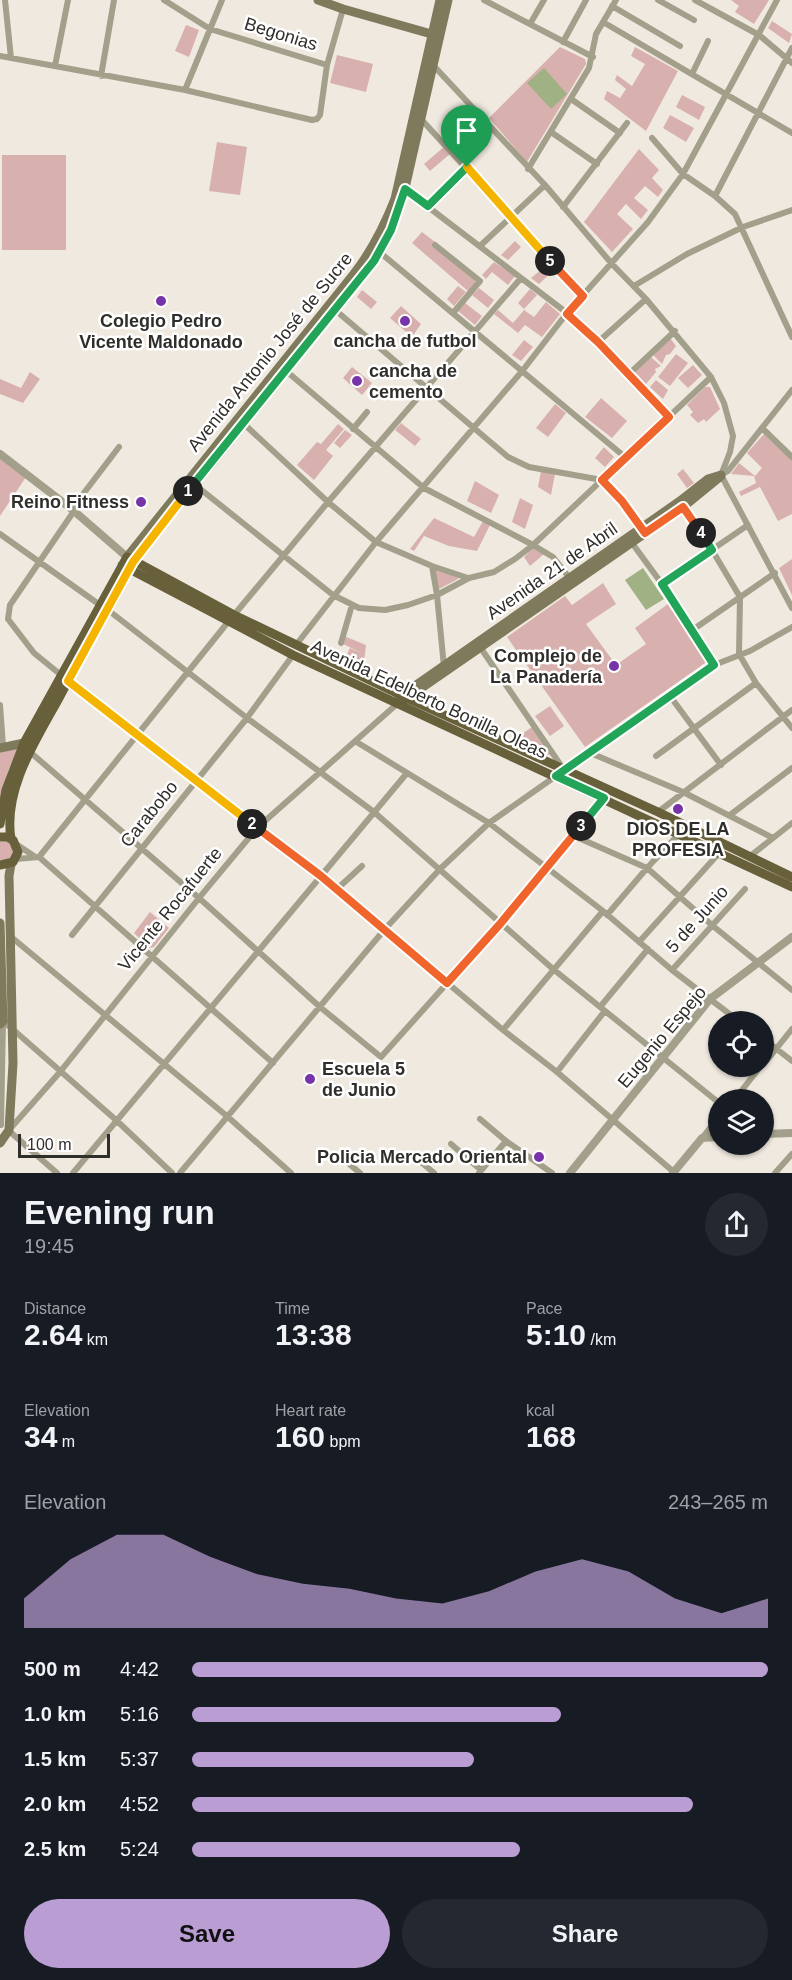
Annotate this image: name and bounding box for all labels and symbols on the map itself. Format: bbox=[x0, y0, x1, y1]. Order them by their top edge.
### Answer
street label: Begonias bbox=[242, 13, 320, 55]
pin bbox=[441, 105, 492, 167]
pin: 5 bbox=[535, 246, 565, 276]
street label: Avenida Antonio José de Sucre bbox=[184, 249, 356, 455]
marker: Colegio Pedro Vicente Maldonado bbox=[154, 294, 168, 308]
place label: Colegio Pedro Vicente Maldonado bbox=[79, 311, 243, 352]
marker: cancha de futbol bbox=[398, 314, 412, 328]
place label: cancha de futbol bbox=[333, 331, 477, 351]
place label: cancha de cemento bbox=[369, 361, 457, 402]
marker: cancha de cemento bbox=[350, 374, 364, 388]
pin: 1 bbox=[173, 476, 203, 506]
place label: Reino Fitness bbox=[11, 492, 129, 512]
marker: Reino Fitness bbox=[134, 495, 148, 509]
street label: Avenida 21 de Abril bbox=[483, 518, 621, 624]
pin: 4 bbox=[686, 518, 716, 548]
street label: Avenida Edelberto Bonilla Oleas bbox=[308, 635, 550, 763]
place label: Complejo de La Panadería bbox=[490, 646, 603, 687]
marker: Complejo de La Panadería bbox=[607, 659, 621, 673]
street label: Carabobo bbox=[116, 777, 182, 851]
marker: DIOS DE LA PROFESIA bbox=[671, 802, 685, 816]
pin: 2 bbox=[237, 809, 267, 839]
pin: 3 bbox=[566, 811, 596, 841]
place label: DIOS DE LA PROFESIA bbox=[626, 819, 730, 860]
street label: Vicente Rocafuerte bbox=[114, 843, 226, 975]
street label: 5 de Junio bbox=[662, 881, 732, 957]
street label: Eugenio Espejo bbox=[614, 982, 710, 1092]
place label: Escuela 5 de Junio bbox=[322, 1059, 405, 1100]
marker: Escuela 5 de Junio bbox=[303, 1072, 317, 1086]
scale bar bbox=[18, 1131, 110, 1158]
place label: Policia Mercado Oriental bbox=[317, 1147, 527, 1167]
marker: Policia Mercado Oriental bbox=[532, 1150, 546, 1164]

